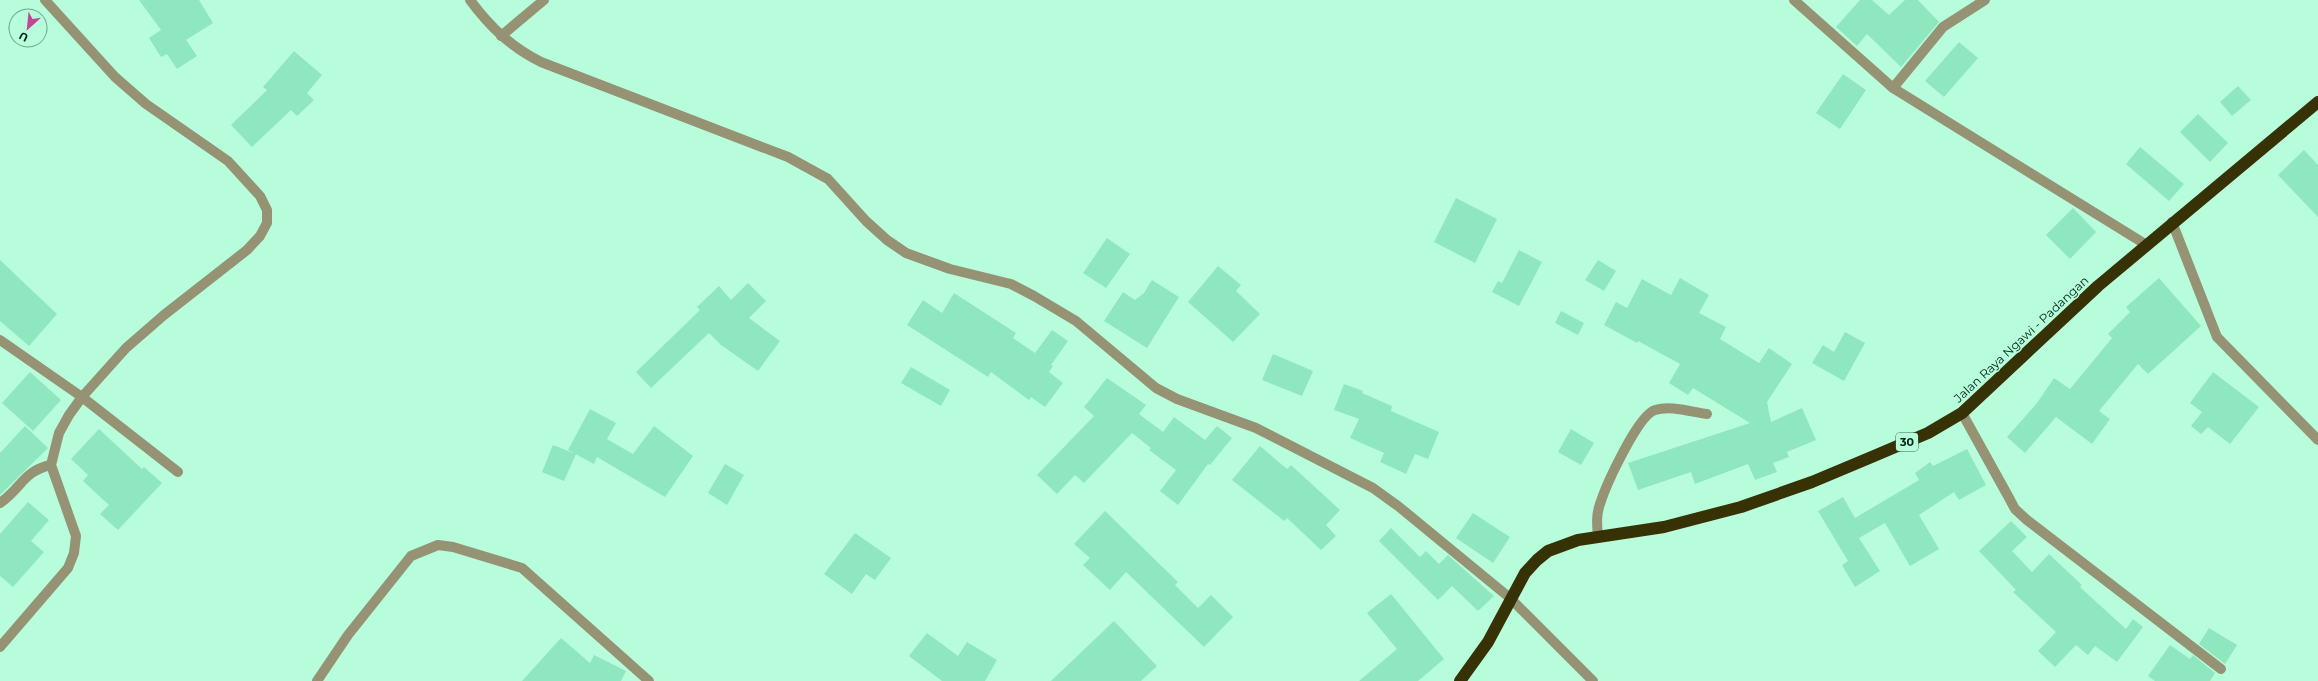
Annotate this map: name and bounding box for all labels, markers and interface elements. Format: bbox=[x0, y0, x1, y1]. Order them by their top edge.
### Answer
north arrow bbox=[8, 8, 48, 48]
text: U bbox=[16, 29, 31, 45]
street label: Jalan Raya Ngawi - Padangan bbox=[1950, 273, 2091, 406]
road number: 30 bbox=[1896, 433, 1918, 451]

